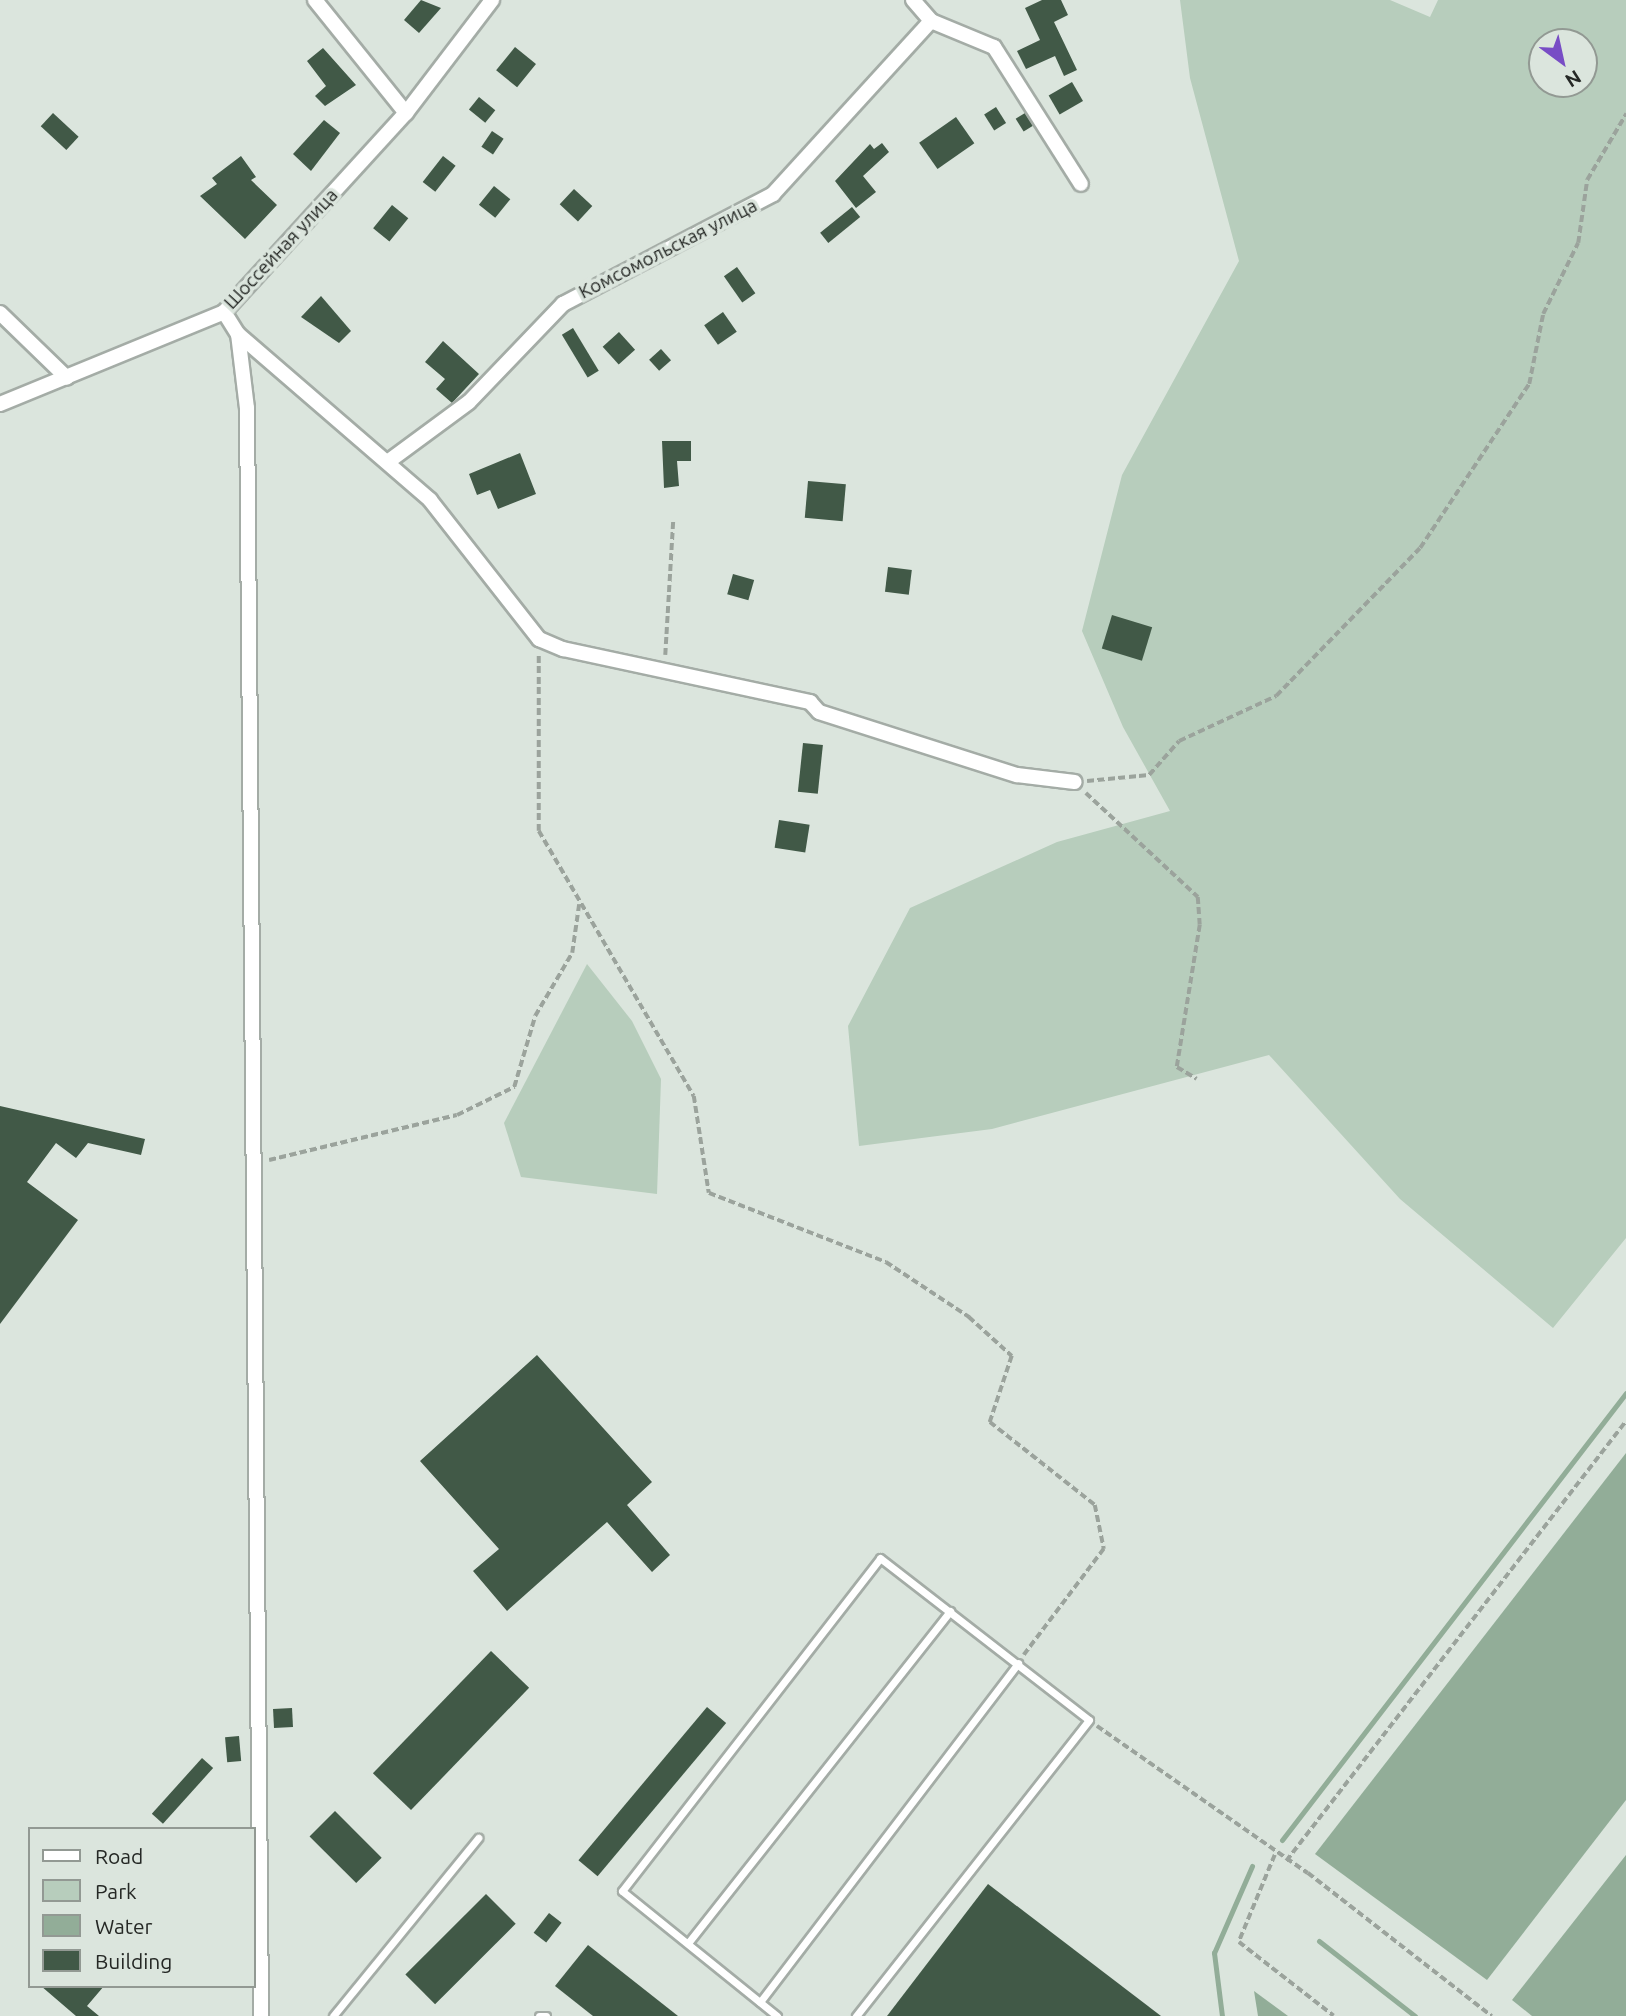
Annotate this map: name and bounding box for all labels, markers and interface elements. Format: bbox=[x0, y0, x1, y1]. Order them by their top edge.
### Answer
north arrow bbox=[1528, 28, 1598, 98]
text: N bbox=[1561, 66, 1585, 92]
street label: Шоссейная улица bbox=[219, 184, 343, 314]
street label: Комсомольская улица bbox=[575, 194, 761, 304]
legend bbox=[28, 1827, 256, 1988]
text: Road bbox=[95, 1844, 143, 1868]
text: Park bbox=[95, 1879, 137, 1903]
text: Water bbox=[95, 1914, 153, 1938]
text: Building bbox=[95, 1949, 172, 1973]

